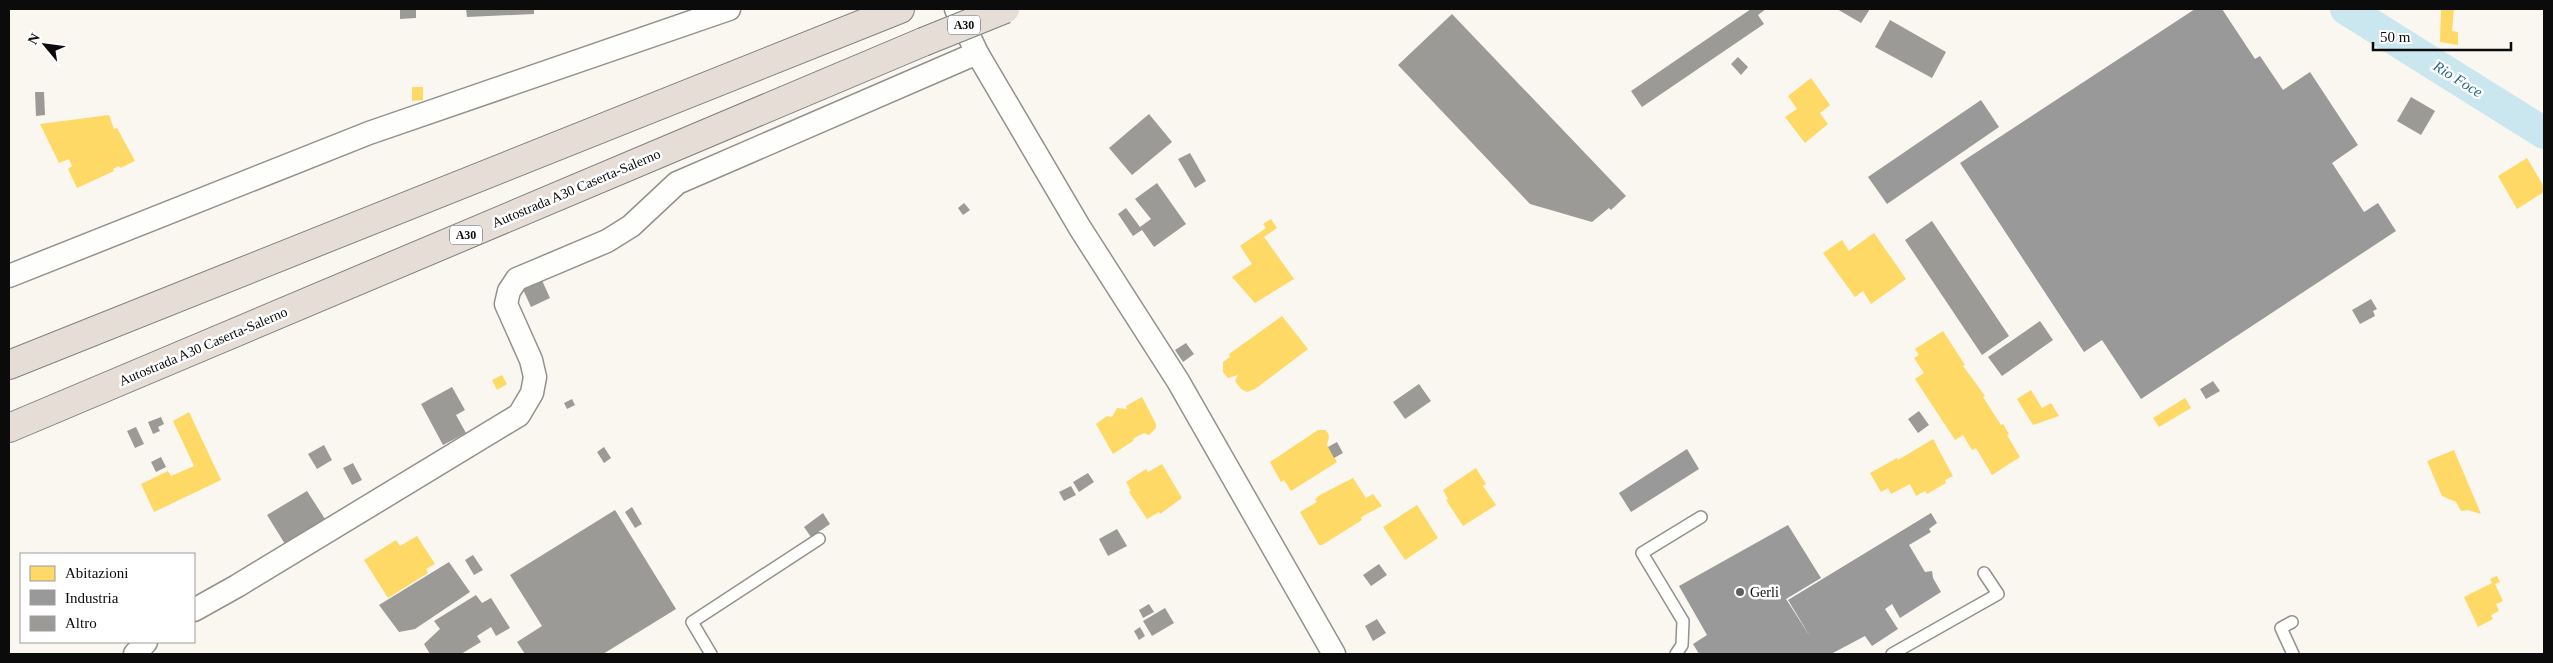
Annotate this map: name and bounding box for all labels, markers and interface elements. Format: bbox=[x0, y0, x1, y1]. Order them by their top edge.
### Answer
road number: A30 bbox=[948, 16, 980, 34]
north arrow bbox=[20, 20, 70, 70]
scale bar bbox=[2373, 20, 2510, 52]
text: 50 m bbox=[2380, 29, 2411, 45]
text: N bbox=[25, 31, 43, 47]
water label: Rio Foce bbox=[2430, 57, 2486, 100]
street label: Autostrada A30 Caserta-Salerno bbox=[490, 146, 663, 231]
road number: A30 bbox=[450, 226, 482, 244]
street label: Autostrada A30 Caserta-Salerno bbox=[117, 304, 290, 389]
legend bbox=[20, 553, 195, 643]
text: Abitazioni bbox=[65, 565, 128, 581]
place label: Gerli bbox=[1750, 585, 1779, 600]
marker: Gerli bbox=[1734, 586, 1746, 598]
text: Industria bbox=[65, 590, 119, 606]
text: Altro bbox=[65, 615, 97, 631]

